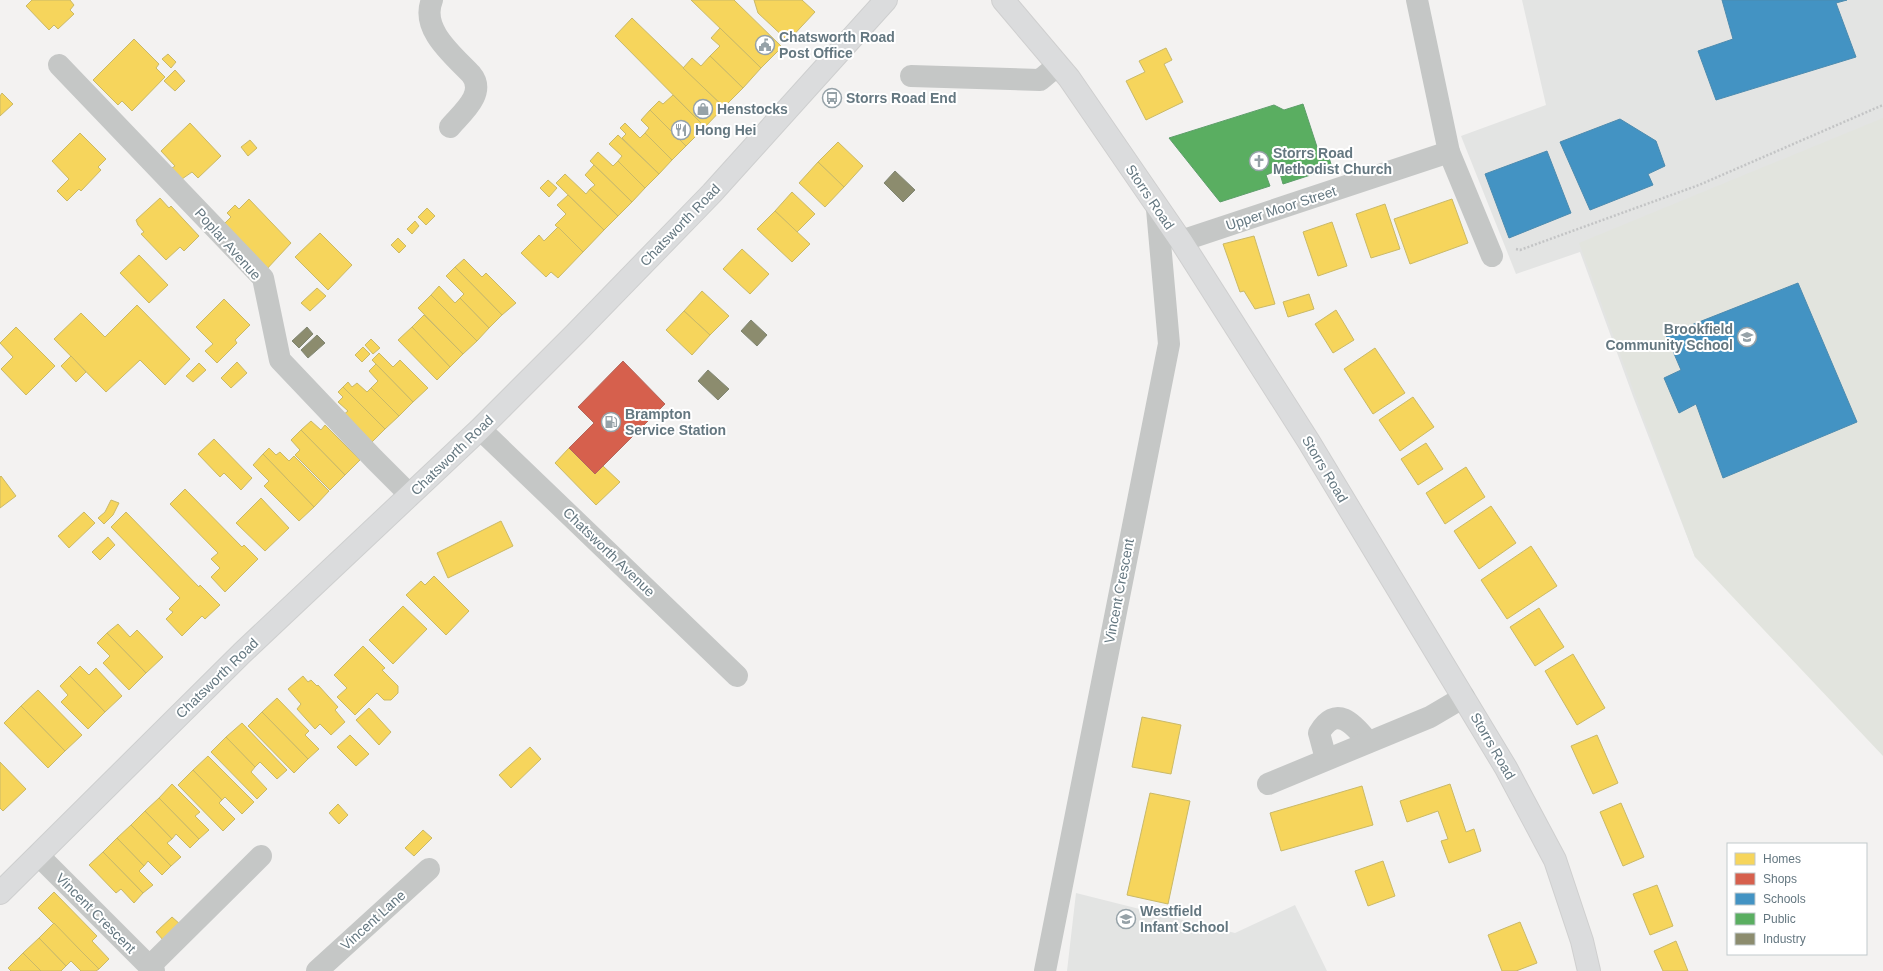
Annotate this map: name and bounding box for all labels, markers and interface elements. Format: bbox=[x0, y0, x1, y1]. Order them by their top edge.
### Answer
place label: Chatsworth Road Post Office bbox=[779, 29, 895, 61]
public building icon: Chatsworth Road Post Office bbox=[754, 34, 776, 56]
bus stop icon: Storrs Road End bbox=[821, 87, 843, 109]
place label: Storrs Road End bbox=[846, 90, 956, 106]
shop icon: Henstocks bbox=[692, 98, 714, 120]
place label: Henstocks bbox=[717, 101, 788, 117]
restaurant icon: Hong Hei bbox=[670, 119, 692, 141]
place label: Hong Hei bbox=[695, 122, 756, 138]
place label: Storrs Road Methodist Church bbox=[1273, 145, 1392, 177]
church icon: Storrs Road Methodist Church bbox=[1248, 150, 1270, 172]
street label: Storrs Road bbox=[1122, 162, 1178, 232]
street label: Chatsworth Road bbox=[637, 181, 723, 269]
street label: Upper Moor Street bbox=[1224, 183, 1338, 233]
street label: Poplar Avenue bbox=[192, 205, 264, 283]
place label: Brookfield Community School bbox=[1605, 321, 1733, 353]
school or university icon: Brookfield Community School bbox=[1736, 326, 1758, 348]
place label: Brampton Service Station bbox=[625, 406, 726, 438]
fuel station icon: Brampton Service Station bbox=[600, 411, 622, 433]
street label: Chatsworth Road bbox=[408, 412, 496, 498]
street label: Storrs Road bbox=[1299, 433, 1351, 505]
street label: Chatsworth Avenue bbox=[560, 504, 658, 600]
street label: Vincent Crescent bbox=[1101, 537, 1137, 645]
street label: Chatsworth Road bbox=[173, 635, 261, 721]
street label: Storrs Road bbox=[1467, 710, 1519, 782]
legend bbox=[1727, 843, 1867, 955]
text: Homes bbox=[1763, 852, 1801, 866]
street label: Vincent Crescent bbox=[53, 870, 139, 956]
text: Shops bbox=[1763, 872, 1797, 886]
street label: Vincent Lane bbox=[337, 887, 409, 953]
text: Schools bbox=[1763, 892, 1806, 906]
place label: Westfield Infant School bbox=[1140, 903, 1229, 935]
school or university icon: Westfield Infant School bbox=[1115, 908, 1137, 930]
text: Public bbox=[1763, 912, 1796, 926]
text: Industry bbox=[1763, 932, 1806, 946]

